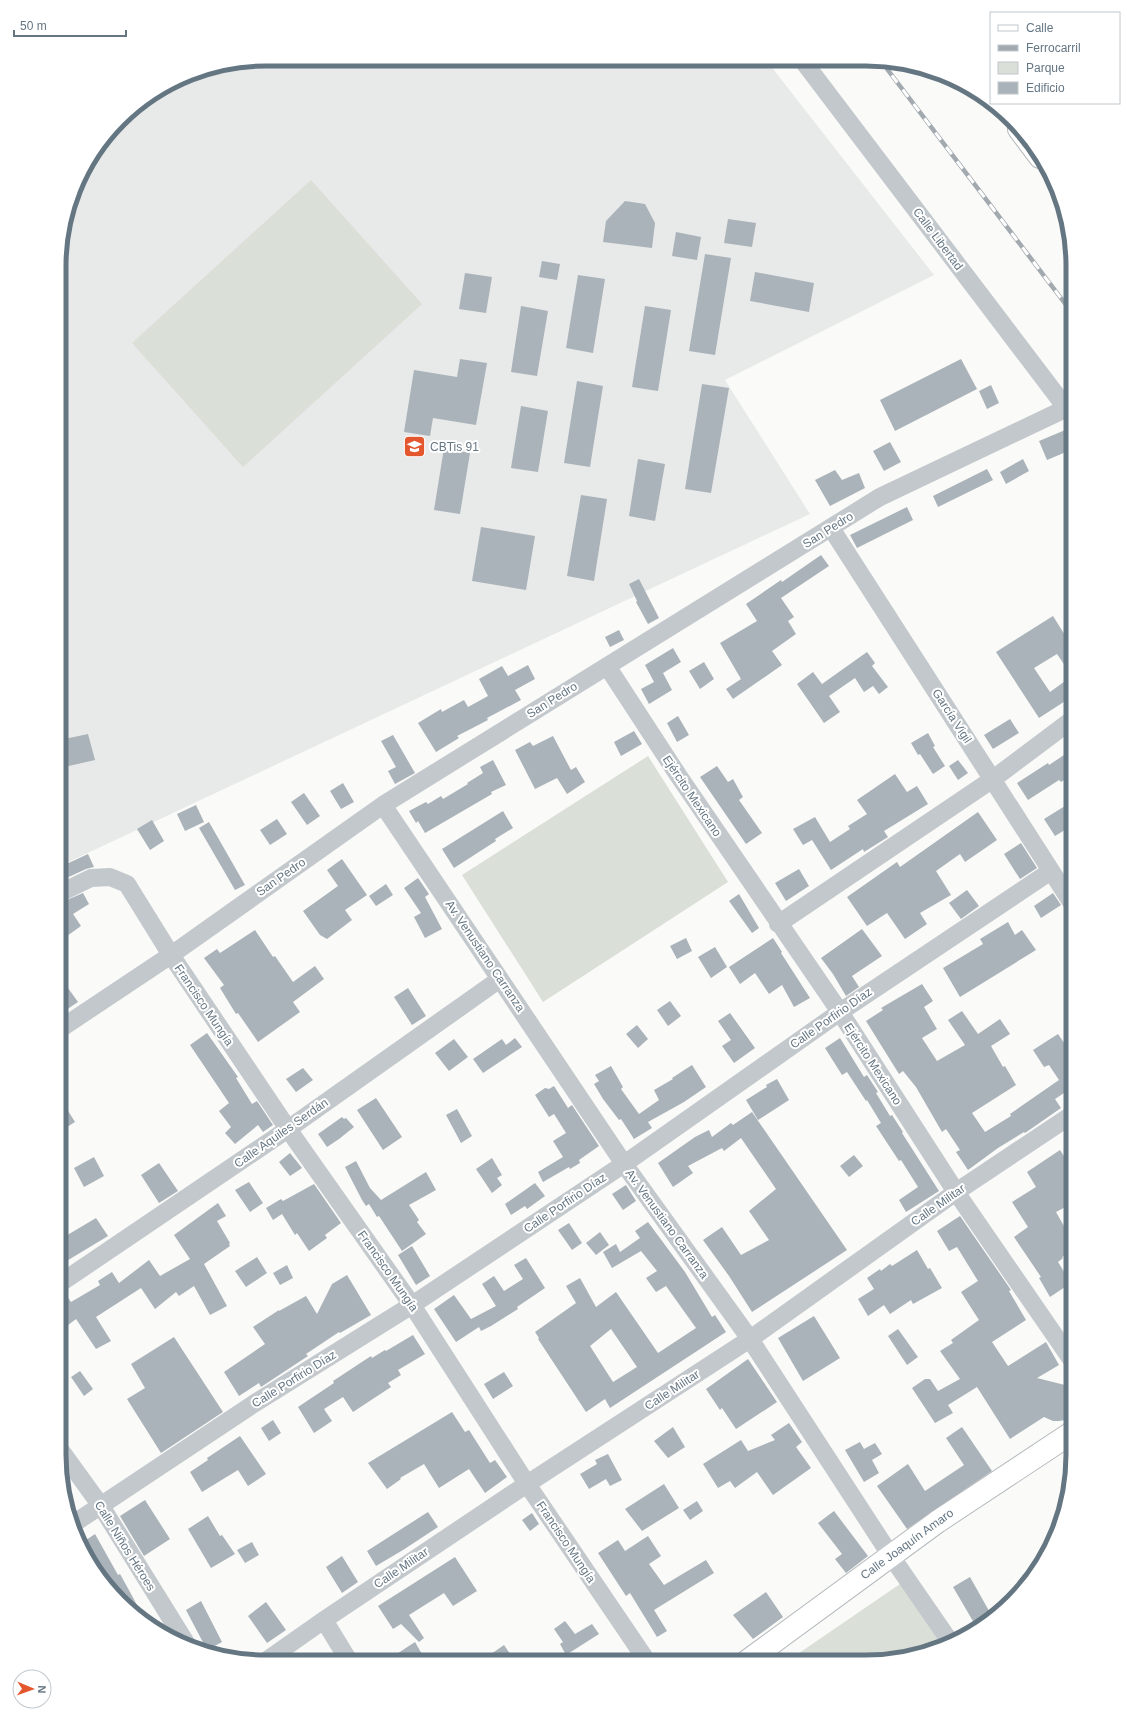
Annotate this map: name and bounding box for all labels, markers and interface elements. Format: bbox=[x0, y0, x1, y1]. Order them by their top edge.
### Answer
scale bar bbox=[14, 12, 126, 38]
legend bbox=[990, 12, 1120, 104]
text: 50 m bbox=[20, 19, 47, 33]
text: Calle bbox=[1026, 21, 1054, 35]
text: Ferrocarril bbox=[1026, 41, 1081, 55]
text: Parque bbox=[1026, 61, 1065, 75]
text: Edificio bbox=[1026, 81, 1065, 95]
street label: Calle Libertad bbox=[910, 205, 966, 273]
school or university icon: CBTis 91 bbox=[401, 434, 427, 460]
place label: CBTis 91 bbox=[430, 440, 479, 454]
street label: San Pedro bbox=[800, 509, 856, 551]
street label: San Pedro bbox=[524, 679, 580, 721]
street label: García Vigil bbox=[929, 686, 975, 746]
street label: Ejército Mexicano bbox=[660, 753, 724, 839]
street label: San Pedro bbox=[254, 855, 309, 899]
street label: Av. Venustiano Carranza bbox=[442, 898, 528, 1015]
street label: Francisco Mungía bbox=[172, 962, 237, 1049]
street label: Calle Porfirio Díaz bbox=[787, 985, 875, 1051]
street label: Ejército Mexicano bbox=[841, 1020, 905, 1108]
street label: Calle Aquiles Serdán bbox=[231, 1095, 331, 1171]
street label: Av. Venustiano Carranza bbox=[623, 1167, 712, 1282]
street label: Calle Porfirio Díaz bbox=[521, 1170, 609, 1236]
street label: Calle Militar bbox=[908, 1181, 968, 1229]
street label: Francisco Mungía bbox=[355, 1228, 421, 1314]
street label: Calle Porfirio Díaz bbox=[249, 1347, 339, 1411]
street label: Calle Militar bbox=[642, 1367, 702, 1413]
street label: Calle Niños Héroes bbox=[92, 1498, 158, 1594]
street label: Francisco Mungía bbox=[534, 1499, 599, 1586]
street label: Calle Joaquín Amaro bbox=[858, 1505, 956, 1582]
street label: Calle Militar bbox=[371, 1545, 431, 1591]
north arrow bbox=[12, 1669, 52, 1709]
text: N bbox=[36, 1685, 48, 1694]

